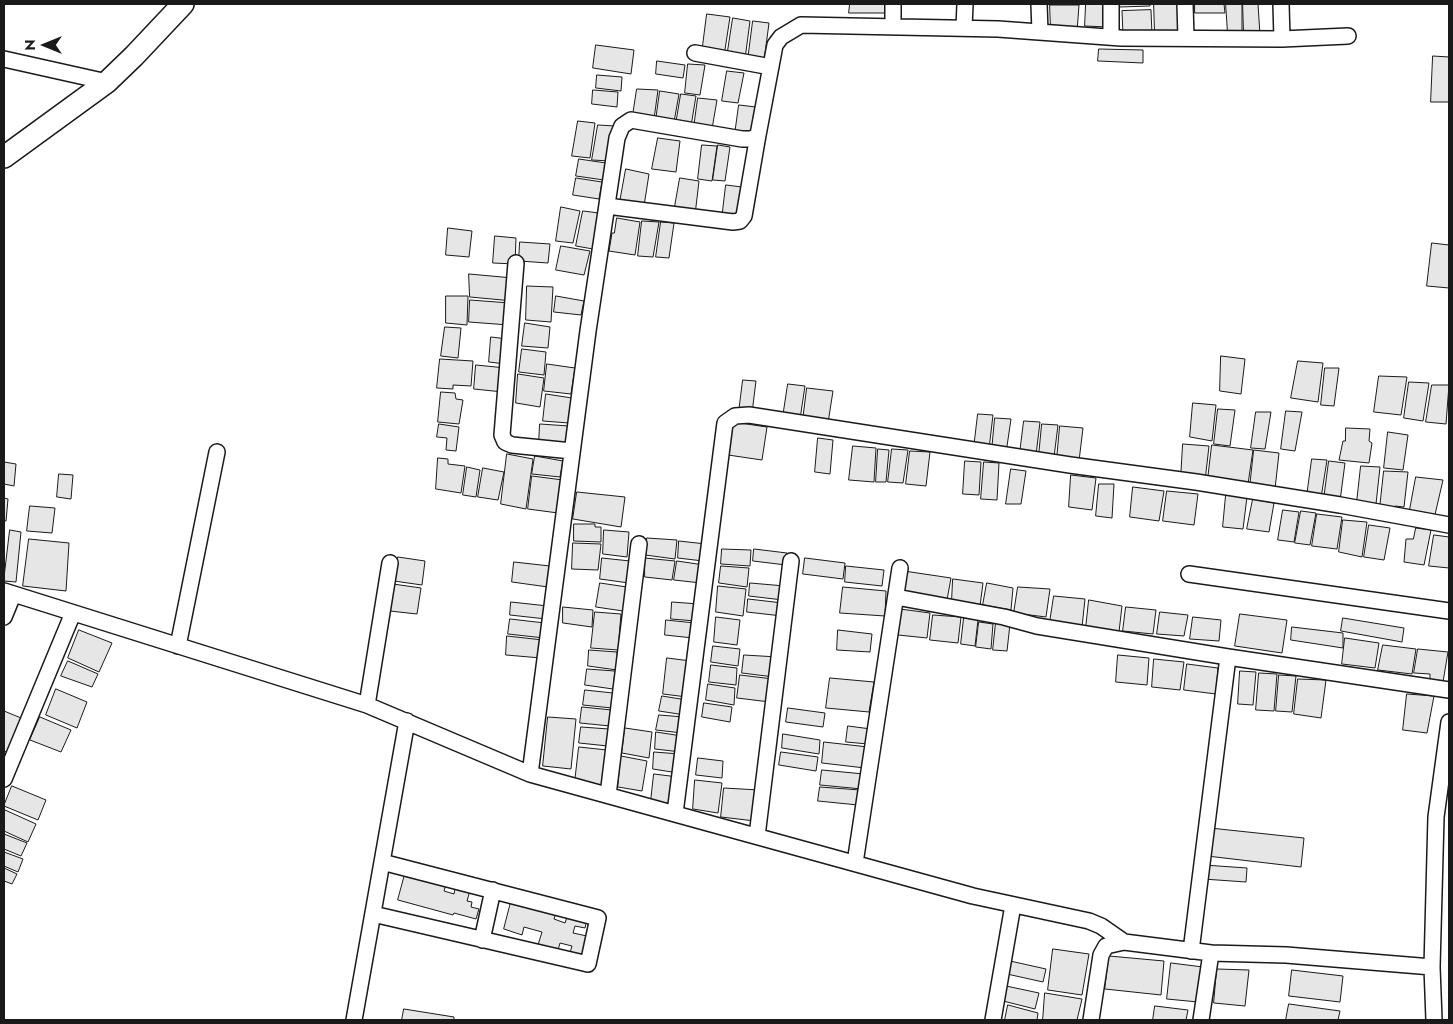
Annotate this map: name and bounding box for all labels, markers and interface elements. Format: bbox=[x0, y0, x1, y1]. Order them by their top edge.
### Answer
north arrow bbox=[20, 20, 70, 70]
text: N bbox=[20, 39, 40, 51]

